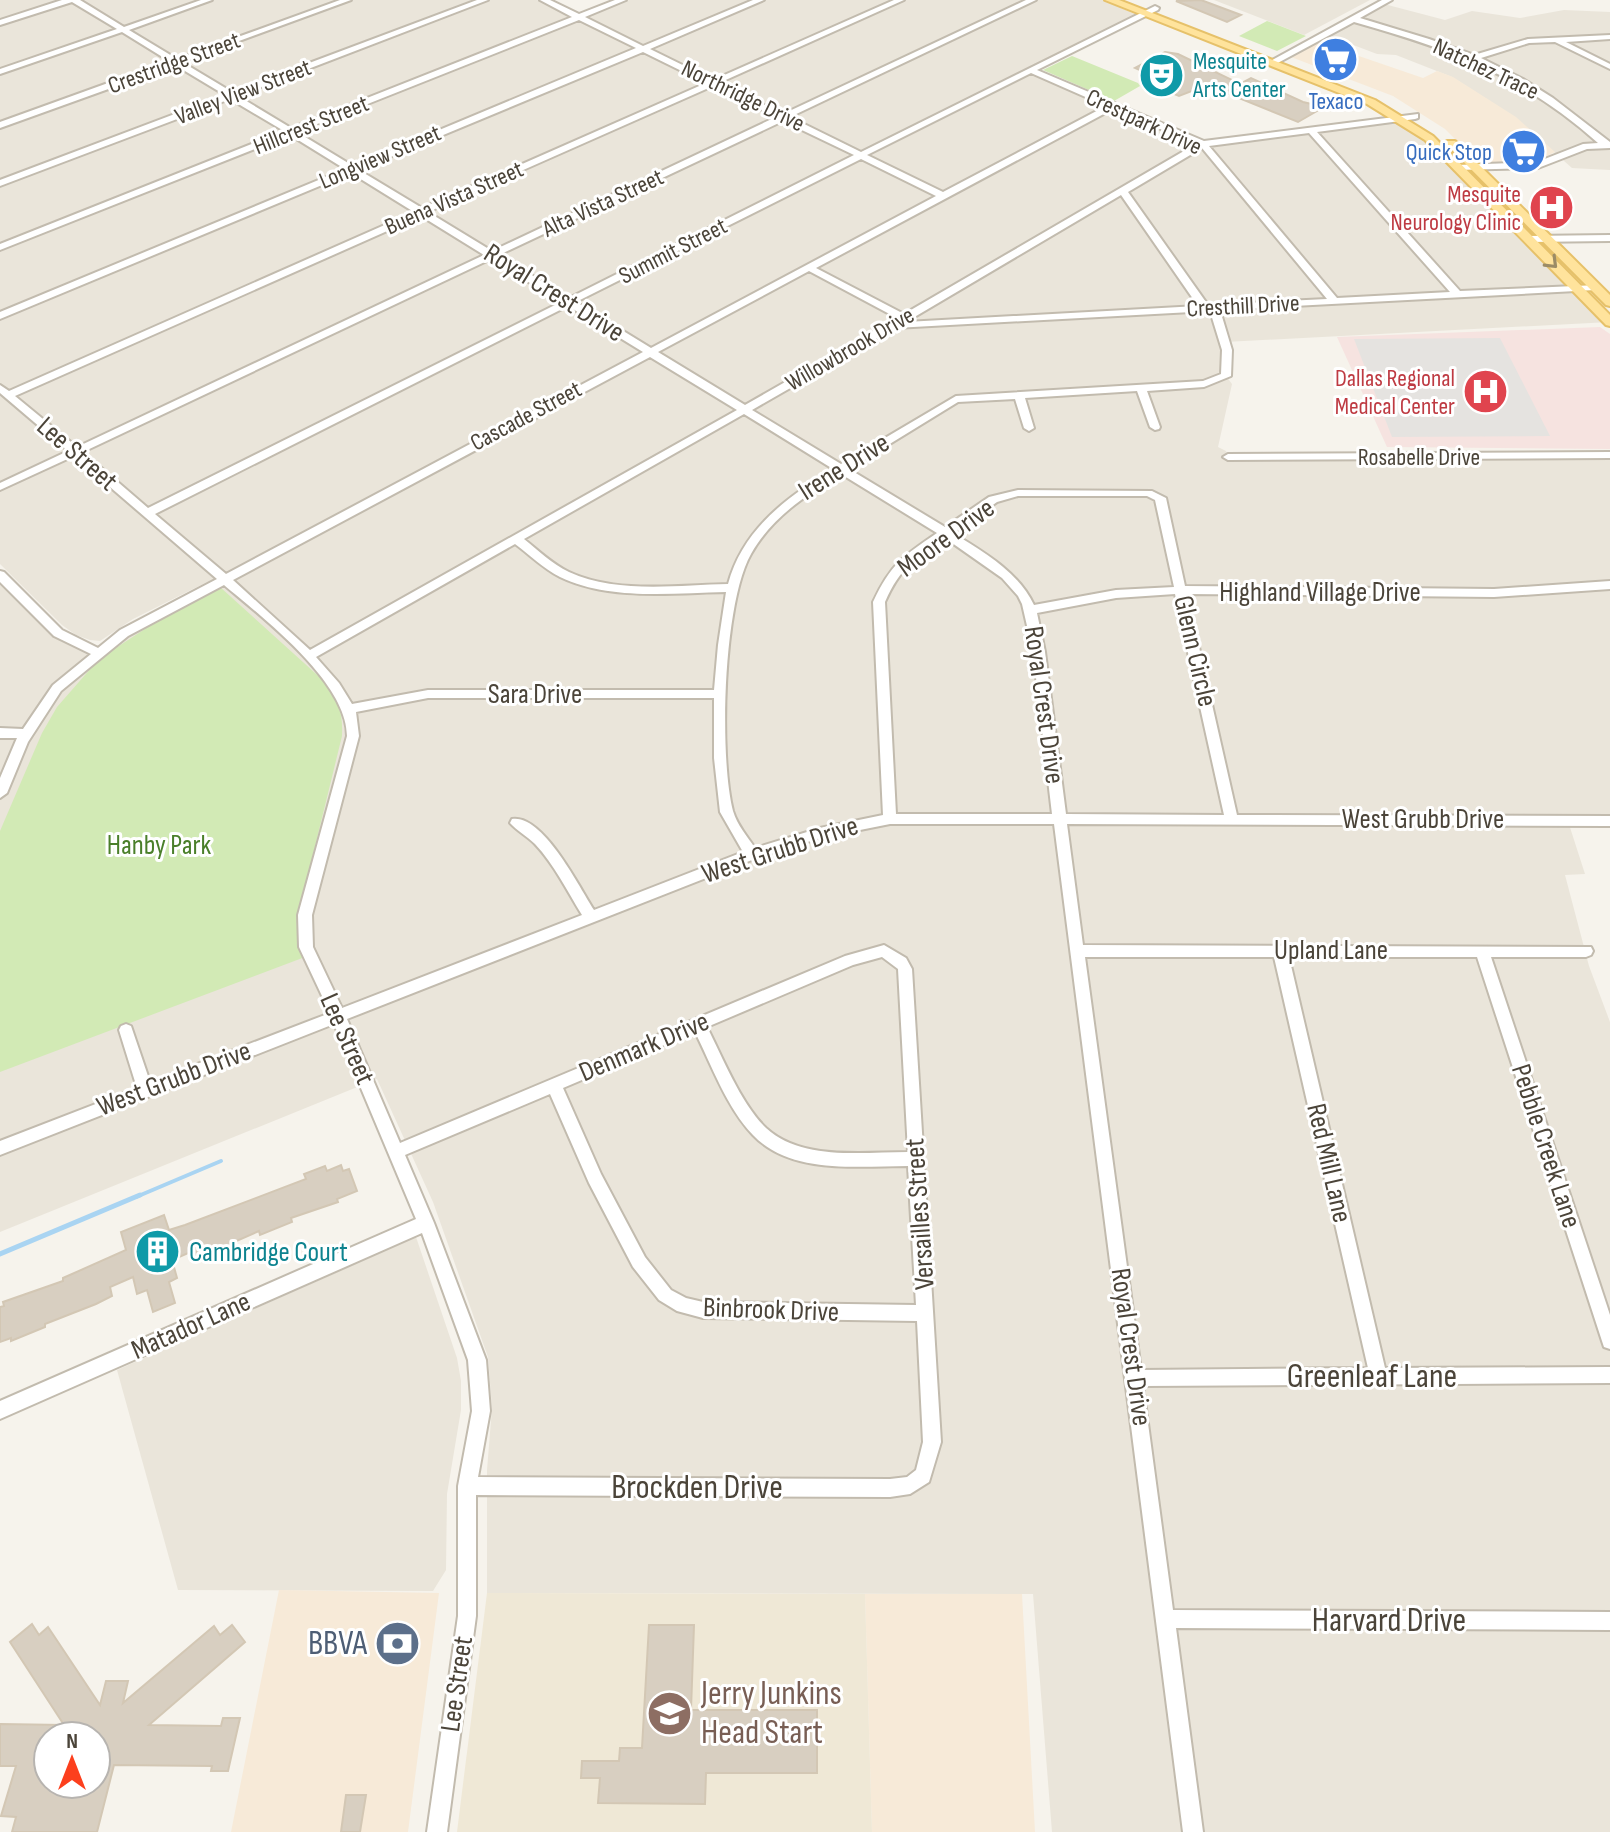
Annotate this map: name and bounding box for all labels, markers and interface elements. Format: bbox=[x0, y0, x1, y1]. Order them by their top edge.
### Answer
street label: Crestridge Street bbox=[104, 26, 244, 100]
street label: Natchez Trace bbox=[1428, 32, 1544, 106]
supermarket icon: Texaco bbox=[1312, 35, 1360, 83]
place label: Mesquite Arts Center bbox=[1192, 47, 1286, 104]
theatre icon: Mesquite Arts Center bbox=[1138, 51, 1186, 99]
street label: Valley View Street bbox=[171, 53, 315, 131]
street label: Northridge Drive bbox=[677, 54, 809, 138]
street label: Crestpark Drive bbox=[1081, 83, 1207, 161]
place label: Texaco bbox=[1308, 87, 1364, 116]
street label: Hillcrest Street bbox=[249, 89, 373, 161]
street label: Longview Street bbox=[315, 118, 445, 196]
supermarket icon: Quick Stop bbox=[1499, 128, 1547, 176]
place label: Quick Stop bbox=[1406, 138, 1492, 167]
street label: Buena Vista Street bbox=[380, 155, 528, 241]
street label: Alta Vista Street bbox=[537, 162, 668, 244]
place label: Mesquite Neurology Clinic bbox=[1391, 180, 1521, 237]
hospital icon: Mesquite Neurology Clinic bbox=[1528, 184, 1576, 232]
street label: Summit Street bbox=[614, 211, 732, 291]
street label: Royal Crest Drive bbox=[478, 237, 630, 349]
one-way arrow bbox=[1543, 254, 1558, 268]
street label: Cresthill Drive bbox=[1186, 289, 1300, 323]
street label: Willowbrook Drive bbox=[781, 301, 919, 397]
place label: Dallas Regional Medical Center bbox=[1335, 364, 1455, 421]
hospital icon: Dallas Regional Medical Center bbox=[1462, 368, 1510, 416]
street label: Cascade Street bbox=[465, 375, 587, 457]
street label: Lee Street bbox=[30, 410, 124, 498]
street label: Irene Drive bbox=[792, 426, 896, 508]
street label: Rosabelle Drive bbox=[1358, 443, 1480, 472]
street label: Moore Drive bbox=[891, 492, 1001, 584]
street label: Highland Village Drive bbox=[1219, 576, 1421, 609]
street label: Glenn Circle bbox=[1166, 592, 1224, 710]
street label: Royal Crest Drive bbox=[1017, 624, 1071, 786]
street label: Sara Drive bbox=[488, 678, 582, 711]
street label: West Grubb Drive bbox=[1342, 803, 1504, 836]
street label: West Grubb Drive bbox=[698, 809, 862, 891]
park label: Hanby Park bbox=[107, 829, 212, 862]
street label: Upland Lane bbox=[1274, 934, 1388, 967]
street label: Lee Street bbox=[312, 988, 382, 1090]
street label: Denmark Drive bbox=[574, 1005, 714, 1089]
street label: West Grubb Drive bbox=[92, 1034, 256, 1124]
street label: Pebble Creek Lane bbox=[1504, 1060, 1588, 1232]
street label: Red Mill Lane bbox=[1299, 1100, 1359, 1226]
street label: Versailles Street bbox=[898, 1137, 942, 1291]
building icon: Cambridge Court bbox=[134, 1228, 182, 1276]
place label: Cambridge Court bbox=[189, 1236, 348, 1269]
street label: Royal Crest Drive bbox=[1104, 1266, 1158, 1428]
street label: Matador Lane bbox=[126, 1285, 256, 1367]
street label: Binbrook Drive bbox=[702, 1291, 840, 1329]
street label: Greenleaf Lane bbox=[1287, 1356, 1457, 1397]
street label: Brockden Drive bbox=[611, 1467, 783, 1508]
street label: Harvard Drive bbox=[1312, 1600, 1466, 1641]
bank icon: BBVA bbox=[374, 1619, 422, 1667]
place label: BBVA bbox=[308, 1623, 367, 1664]
street label: Lee Street bbox=[434, 1634, 480, 1734]
place label: Jerry Junkins Head Start bbox=[700, 1673, 842, 1753]
school or university icon: Jerry Junkins Head Start bbox=[646, 1689, 694, 1737]
north arrow bbox=[32, 1720, 112, 1800]
text: N bbox=[66, 1728, 78, 1755]

